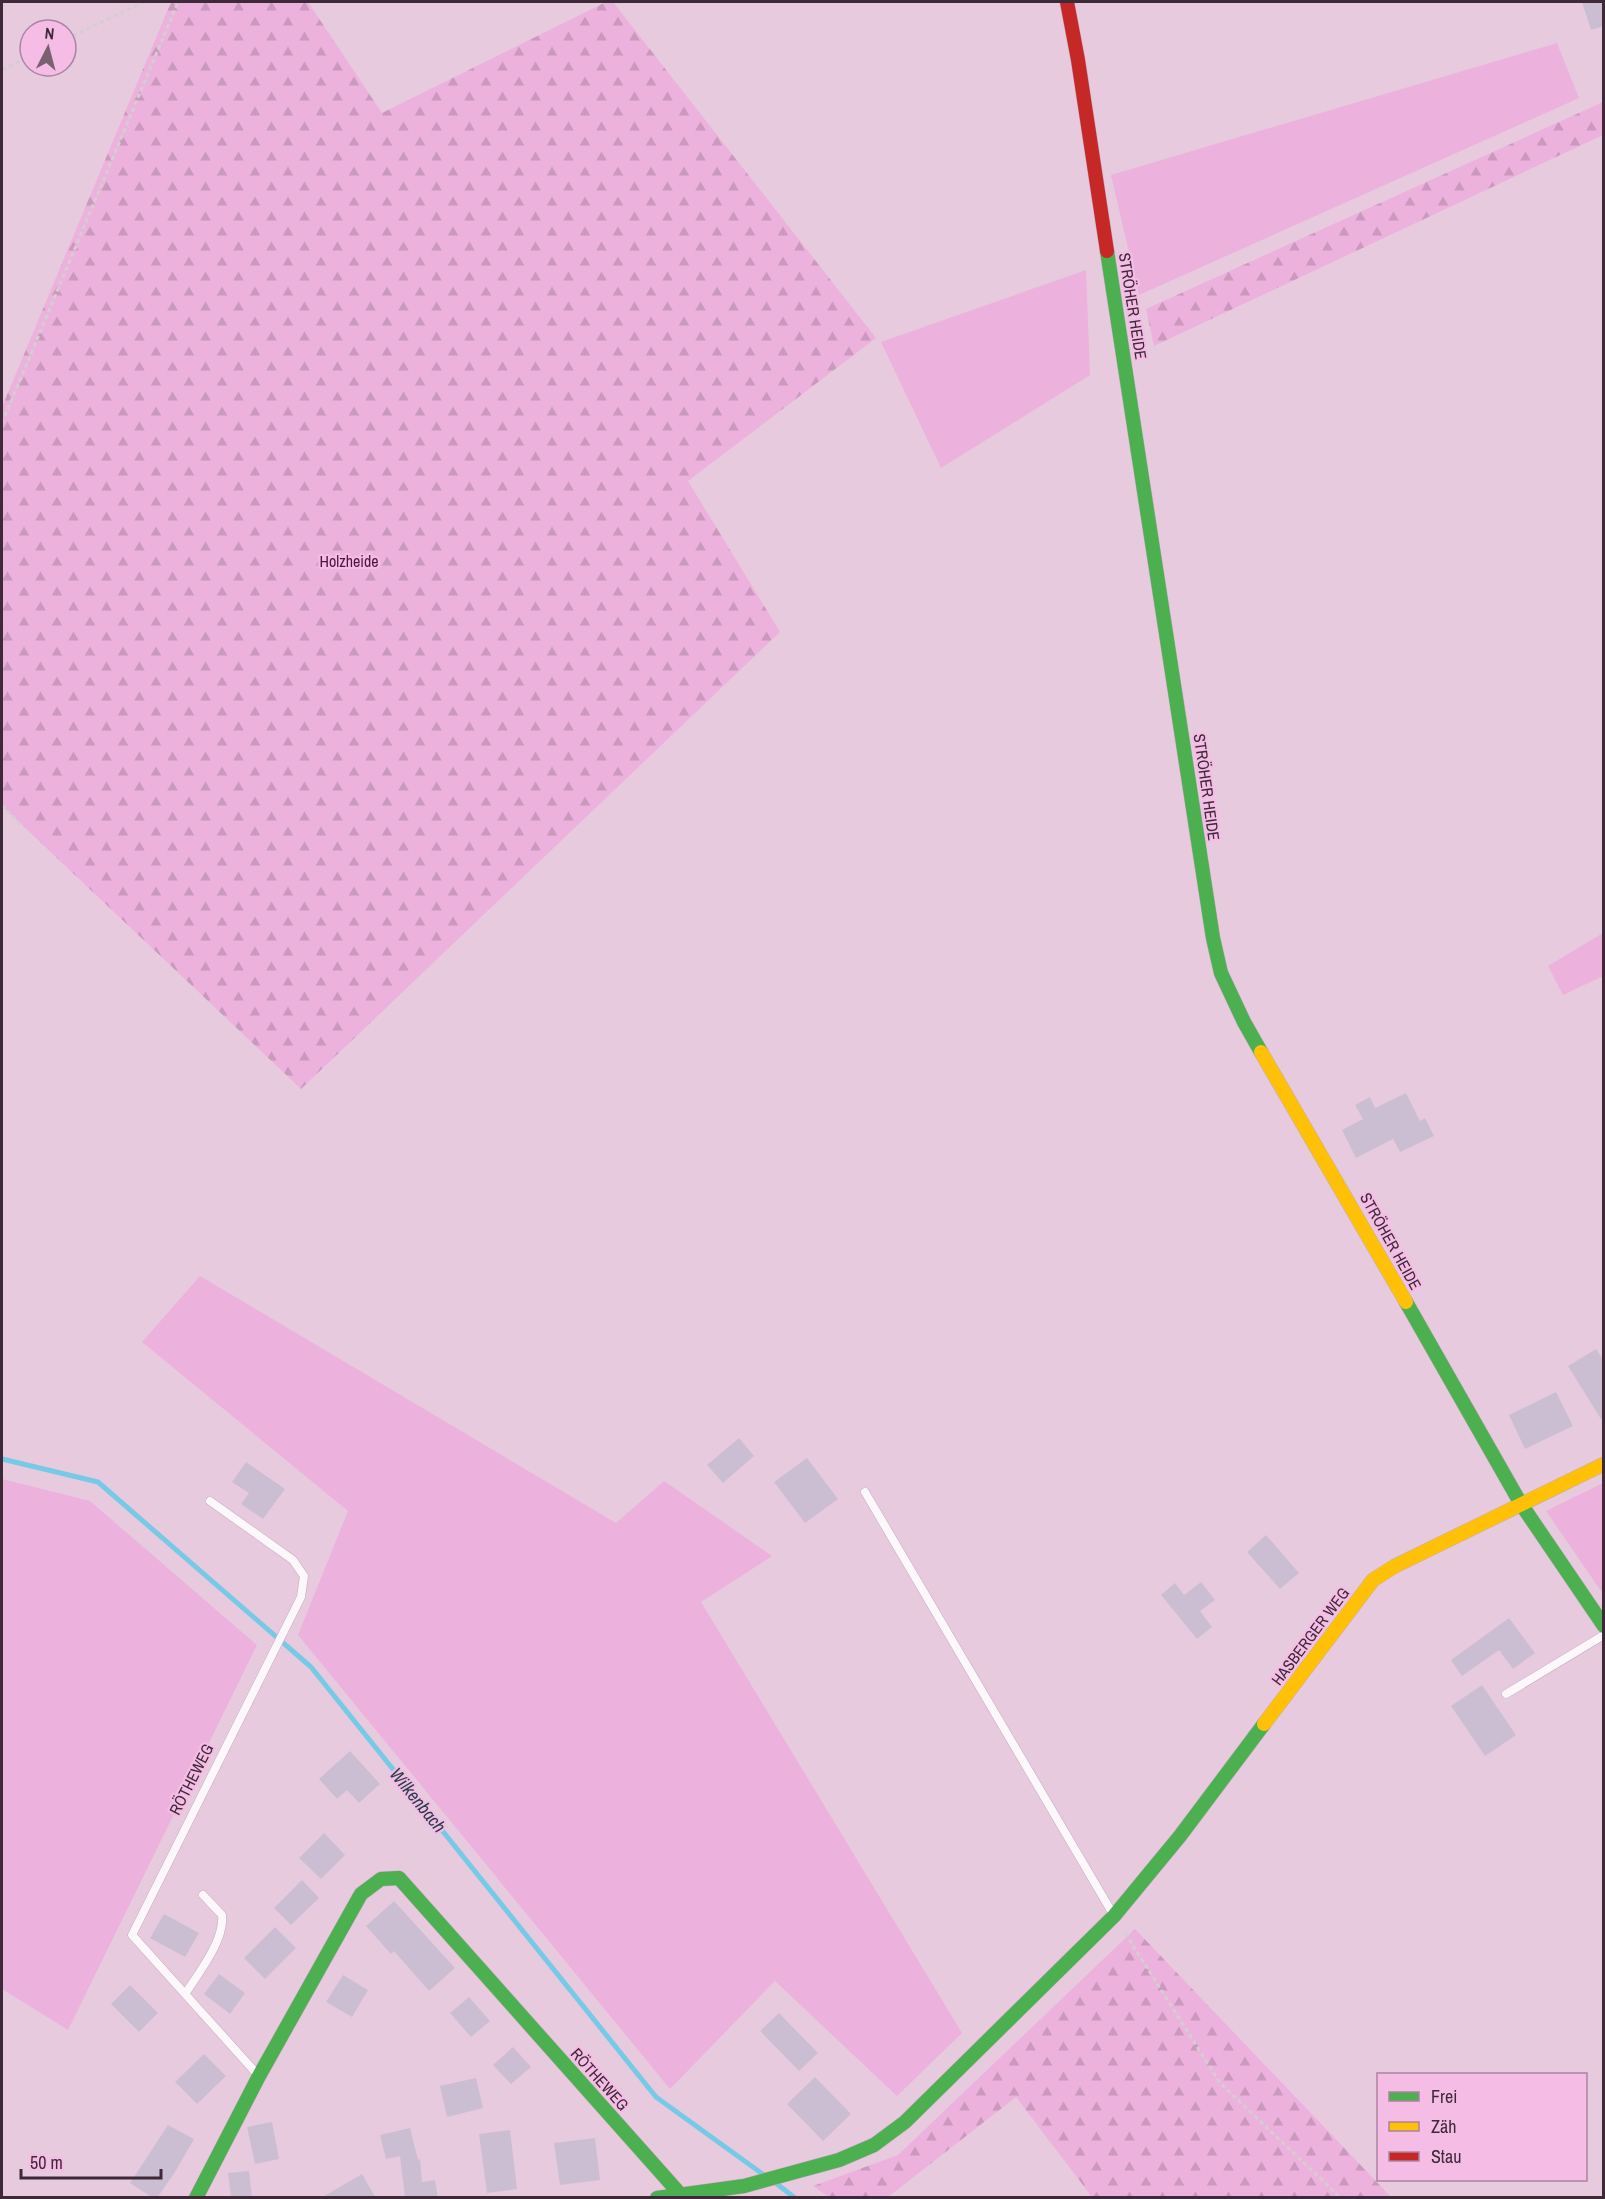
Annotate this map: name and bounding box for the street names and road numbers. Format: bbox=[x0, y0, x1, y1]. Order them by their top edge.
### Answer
street label: STRÖHER HEIDE bbox=[1114, 251, 1152, 361]
street label: STRÖHER HEIDE bbox=[1189, 732, 1225, 842]
street label: STRÖHER HEIDE bbox=[1355, 1188, 1427, 1294]
street label: HASBERGER WEG bbox=[1266, 1583, 1354, 1689]
street label: RÖTHEWEG bbox=[164, 1740, 218, 1818]
street label: RÖTHEWEG bbox=[566, 2043, 634, 2115]

